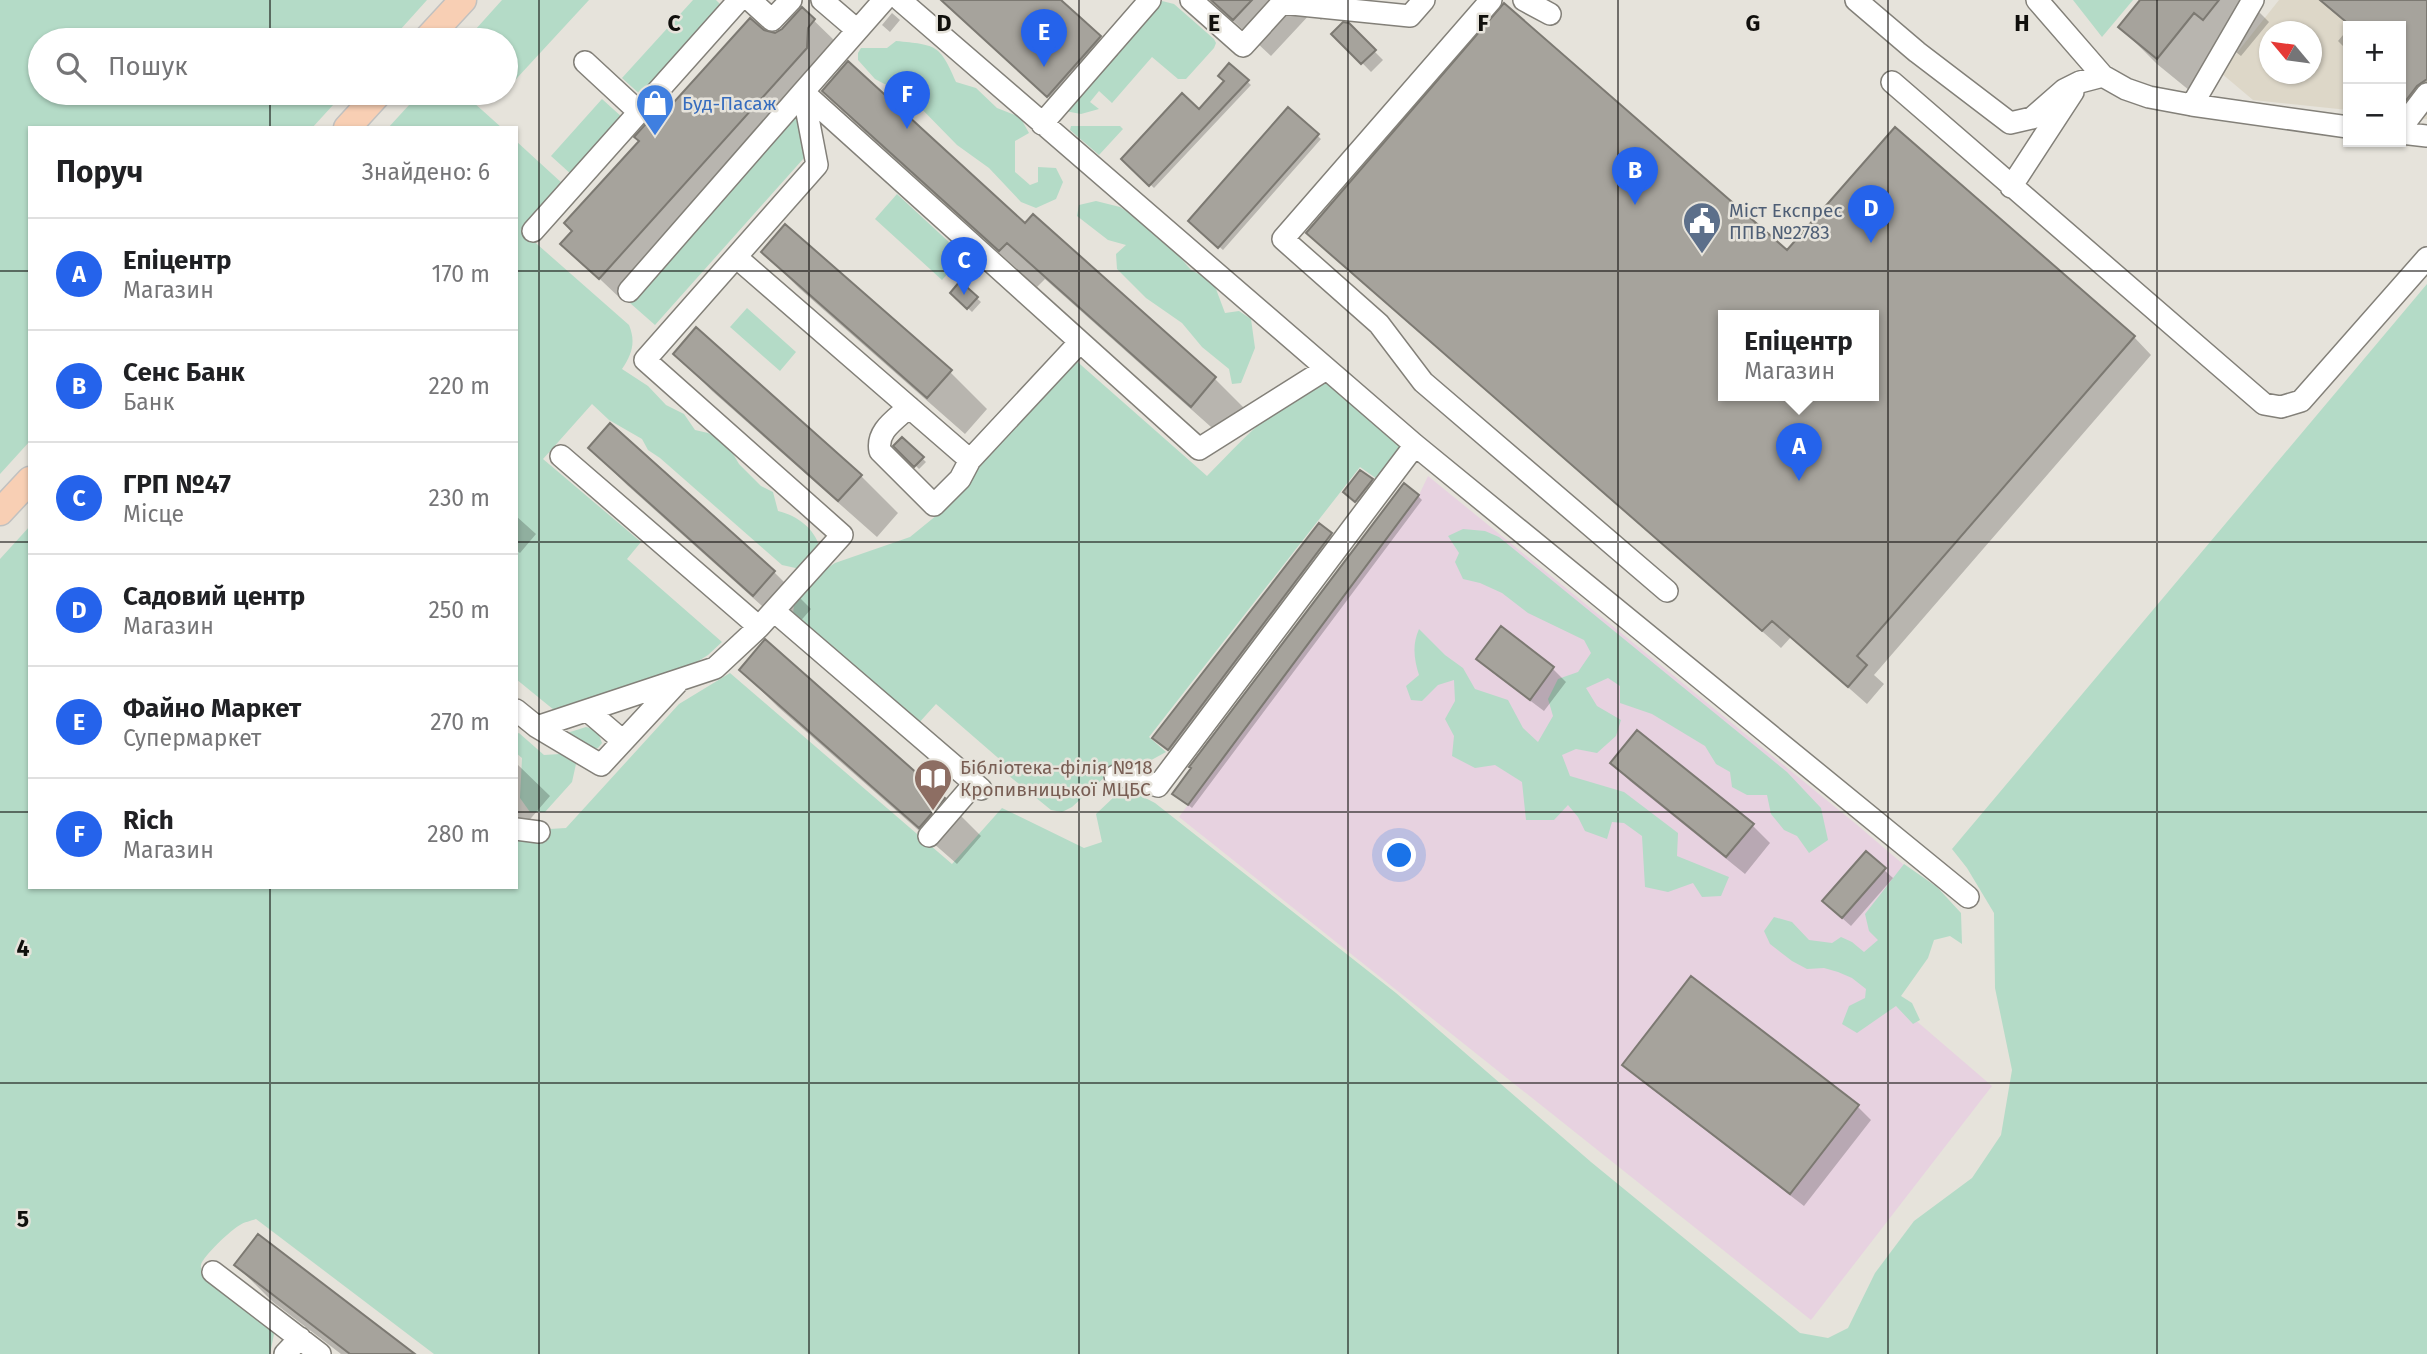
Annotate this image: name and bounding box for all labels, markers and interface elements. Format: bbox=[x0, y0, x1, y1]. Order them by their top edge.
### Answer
text: C bbox=[667, 9, 681, 37]
text: D bbox=[937, 9, 952, 37]
pin: E bbox=[1021, 9, 1067, 67]
text: E bbox=[1208, 9, 1220, 37]
text: F bbox=[1477, 9, 1489, 37]
text: G bbox=[1746, 9, 1760, 37]
text: H bbox=[2014, 9, 2030, 37]
north arrow bbox=[2259, 21, 2322, 84]
map controls bbox=[2343, 21, 2406, 147]
button: + bbox=[2343, 21, 2406, 84]
search box bbox=[28, 28, 518, 105]
icon: search bbox=[52, 48, 90, 86]
text: Пошук bbox=[108, 51, 188, 82]
pin: F bbox=[884, 71, 930, 129]
shop icon: Буд-Пасаж bbox=[634, 82, 676, 137]
button: − bbox=[2343, 84, 2406, 147]
place label: Буд-Пасаж bbox=[682, 92, 777, 115]
pin: B bbox=[1612, 147, 1658, 205]
text: Поруч bbox=[56, 154, 143, 190]
text: Знайдено: 6 bbox=[362, 158, 490, 186]
pin: D bbox=[1848, 185, 1894, 243]
place label: Міст Експрес ППВ №2783 bbox=[1729, 199, 1843, 244]
public building icon: Міст Експрес ППВ №2783 bbox=[1681, 200, 1723, 255]
pin: C bbox=[941, 237, 987, 295]
text: Епіцентр bbox=[123, 245, 231, 276]
text: A bbox=[72, 260, 86, 288]
text: 170 m bbox=[431, 260, 490, 288]
text: Магазин bbox=[123, 276, 214, 304]
popup bbox=[1718, 310, 1879, 401]
text: Епіцентр bbox=[1744, 326, 1853, 357]
text: Сенс Банк bbox=[123, 357, 245, 388]
text: Магазин bbox=[1744, 357, 1835, 385]
text: B bbox=[72, 372, 86, 400]
text: 220 m bbox=[429, 372, 490, 400]
text: Банк bbox=[123, 388, 174, 416]
pin: A bbox=[1776, 423, 1822, 481]
text: ГРП №47 bbox=[123, 469, 231, 500]
text: C bbox=[72, 484, 86, 512]
text: 230 m bbox=[429, 484, 490, 512]
text: Місце bbox=[123, 500, 184, 528]
text: Садовий центр bbox=[123, 581, 305, 612]
text: D bbox=[72, 596, 86, 624]
text: 250 m bbox=[428, 596, 490, 624]
text: Магазин bbox=[123, 612, 214, 640]
text: Файно Маркет bbox=[123, 693, 301, 724]
text: E bbox=[73, 708, 85, 736]
text: 270 m bbox=[430, 708, 490, 736]
text: Супермаркет bbox=[123, 724, 261, 752]
place label: Бібліотека-філія №18 Кропивницької МЦБС bbox=[960, 756, 1153, 801]
library icon: Бібліотека-філія №18 Кропивницької МЦБС bbox=[912, 757, 954, 812]
text: Rich bbox=[123, 805, 174, 836]
text: F bbox=[73, 820, 85, 848]
text: 280 m bbox=[427, 820, 490, 848]
text: Магазин bbox=[123, 836, 214, 864]
your location bbox=[1382, 838, 1416, 872]
text: 4 bbox=[17, 934, 30, 962]
text: 5 bbox=[17, 1205, 29, 1233]

